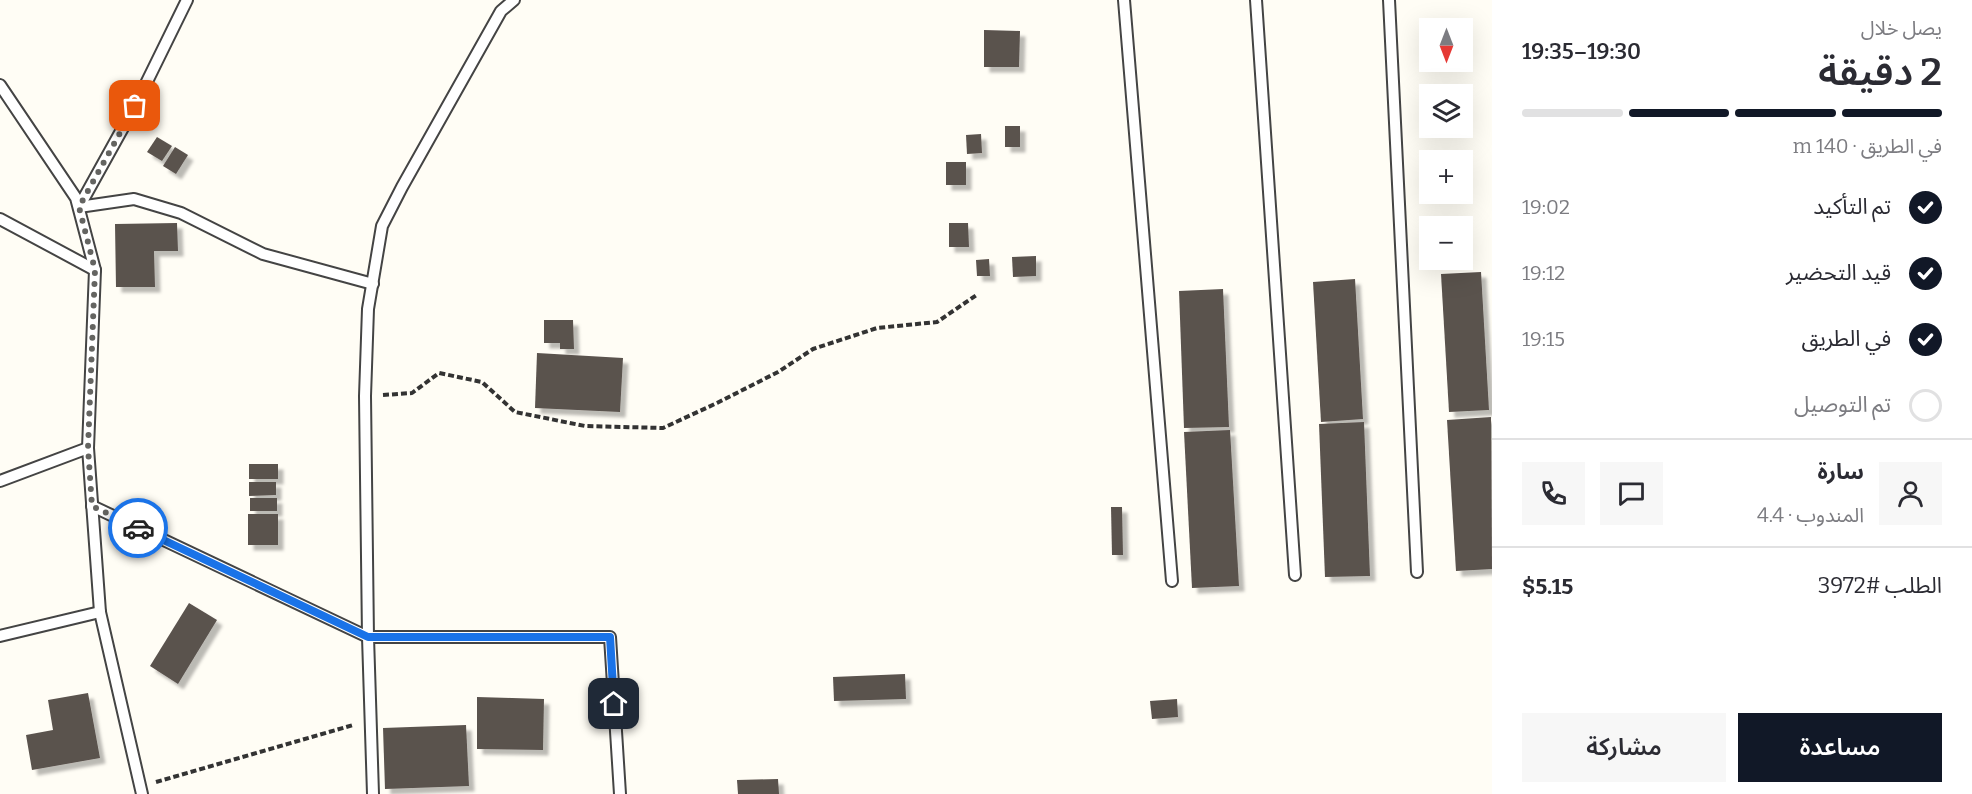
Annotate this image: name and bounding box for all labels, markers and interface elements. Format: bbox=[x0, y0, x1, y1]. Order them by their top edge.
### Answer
text: يصل خلال bbox=[1861, 16, 1942, 40]
north arrow bbox=[1419, 18, 1473, 72]
map controls bbox=[1419, 18, 1473, 270]
text: 19:30–19:35 bbox=[1522, 38, 1641, 65]
text: 2 دقيقة bbox=[1818, 49, 1942, 95]
pin bbox=[109, 80, 160, 131]
button: layers bbox=[1419, 84, 1473, 138]
icon: bag bbox=[118, 89, 151, 122]
text: في الطريق · 140 m bbox=[1793, 134, 1942, 158]
button: + bbox=[1419, 150, 1473, 204]
icon: check bbox=[1909, 191, 1942, 224]
text: تم التأكيد bbox=[1813, 193, 1891, 220]
text: 19:02 bbox=[1522, 195, 1570, 219]
button: − bbox=[1419, 216, 1473, 270]
icon: check bbox=[1909, 257, 1942, 290]
text: قيد التحضير bbox=[1786, 259, 1891, 286]
text: 19:12 bbox=[1522, 261, 1565, 285]
icon: check bbox=[1909, 323, 1942, 356]
text: في الطريق bbox=[1802, 325, 1891, 352]
text: 19:15 bbox=[1522, 327, 1565, 351]
text: تم التوصيل bbox=[1794, 391, 1891, 418]
text: سارة bbox=[1818, 458, 1864, 485]
button: phone bbox=[1522, 462, 1585, 525]
button: chat bbox=[1600, 462, 1663, 525]
button: person bbox=[1879, 462, 1942, 525]
courier bbox=[108, 498, 168, 558]
text: المندوب · 4.4 bbox=[1757, 503, 1864, 527]
icon: car bbox=[122, 512, 155, 545]
text: الطلب #3972 bbox=[1818, 572, 1942, 599]
text: $5.15 bbox=[1522, 573, 1573, 600]
pin bbox=[588, 678, 639, 729]
icon: home bbox=[597, 687, 630, 720]
button: مشاركة bbox=[1522, 713, 1726, 782]
button: مساعدة bbox=[1738, 713, 1942, 782]

